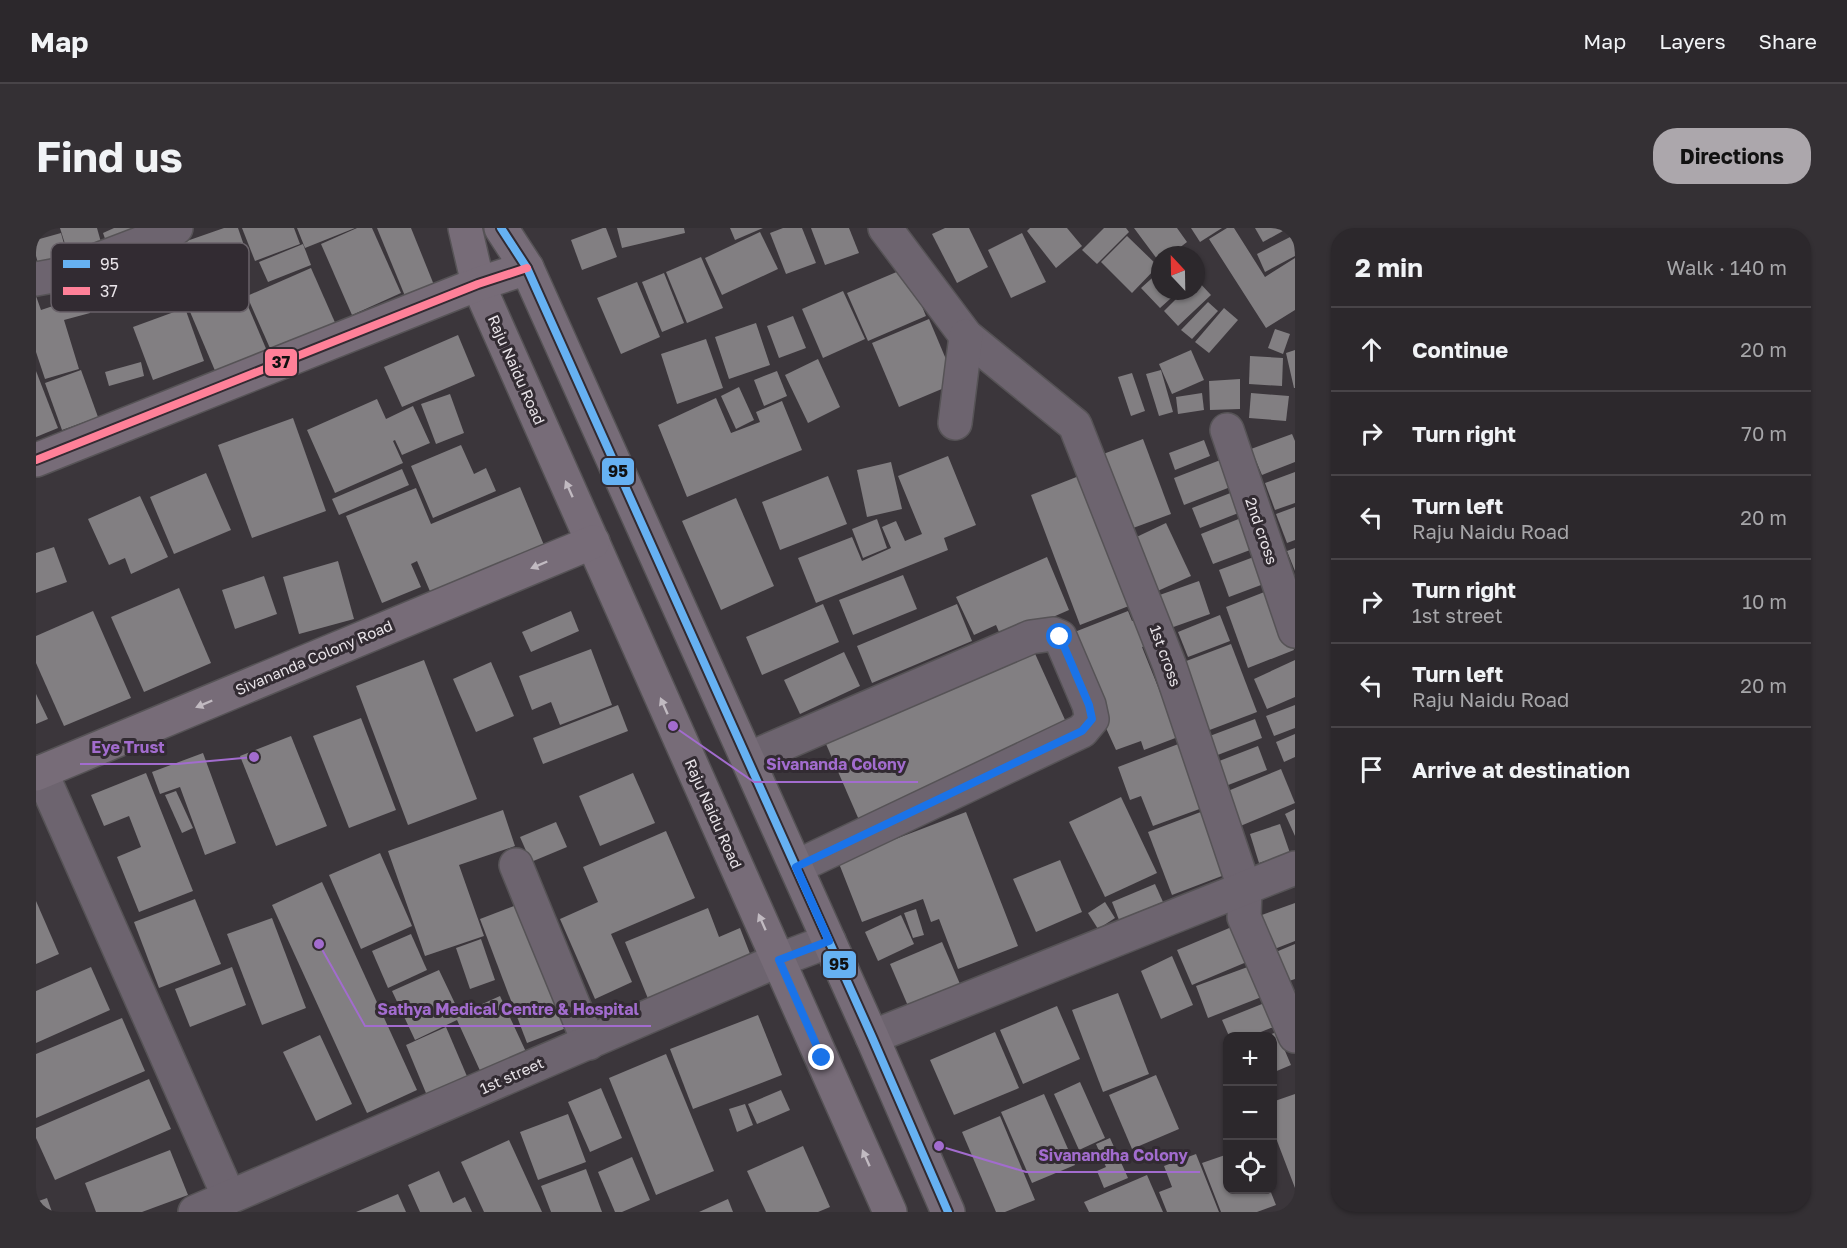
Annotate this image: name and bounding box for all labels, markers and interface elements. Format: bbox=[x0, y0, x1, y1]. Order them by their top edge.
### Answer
text: Map bbox=[30, 25, 88, 58]
text: Map bbox=[1583, 28, 1626, 54]
text: Layers bbox=[1659, 28, 1726, 54]
text: Share bbox=[1759, 28, 1817, 54]
button: Directions bbox=[1653, 128, 1811, 184]
text: Find us bbox=[36, 131, 183, 181]
legend bbox=[51, 243, 249, 312]
north arrow bbox=[1151, 246, 1205, 300]
text: 2 min bbox=[1355, 252, 1423, 283]
text: 95 bbox=[100, 254, 119, 274]
text: Walk · 140 m bbox=[1667, 255, 1787, 279]
text: 37 bbox=[100, 281, 118, 301]
street label: Raju Naidu Road bbox=[485, 312, 549, 427]
icon: ahead bbox=[1355, 333, 1388, 366]
text: Continue bbox=[1412, 336, 1508, 363]
text: 20 m bbox=[1740, 337, 1787, 361]
line badge: 37 bbox=[264, 348, 298, 377]
text: 37 bbox=[272, 352, 291, 372]
icon: right bbox=[1355, 417, 1388, 450]
text: Turn right bbox=[1412, 420, 1516, 447]
text: 70 m bbox=[1741, 421, 1787, 445]
line badge: 95 bbox=[601, 457, 635, 486]
text: 95 bbox=[608, 461, 628, 481]
one-way arrow bbox=[564, 479, 574, 497]
text: Turn left bbox=[1412, 492, 1503, 519]
street label: 2nd cross bbox=[1242, 495, 1282, 567]
icon: left bbox=[1355, 501, 1388, 534]
text: 20 m bbox=[1740, 505, 1787, 529]
text: Raju Naidu Road bbox=[1412, 519, 1569, 543]
one-way arrow bbox=[529, 560, 547, 570]
text: Turn right bbox=[1412, 576, 1516, 603]
icon: right bbox=[1355, 585, 1388, 618]
text: 10 m bbox=[1742, 589, 1787, 613]
text: 1st street bbox=[1412, 603, 1503, 627]
street label: Sivananda Colony Road bbox=[232, 616, 395, 698]
route start bbox=[1046, 623, 1072, 649]
street label: 1st cross bbox=[1147, 623, 1185, 689]
text: Turn left bbox=[1412, 660, 1503, 687]
icon: left bbox=[1355, 669, 1388, 702]
text: 20 m bbox=[1740, 673, 1787, 697]
text: Raju Naidu Road bbox=[1412, 687, 1569, 711]
one-way arrow bbox=[659, 697, 669, 715]
one-way arrow bbox=[194, 699, 212, 709]
callout: Eye Trust bbox=[80, 730, 177, 764]
text: Eye Trust bbox=[91, 737, 165, 757]
callout: Sivananda Colony bbox=[754, 748, 918, 782]
icon: arrive bbox=[1355, 753, 1388, 786]
text: Sivananda Colony bbox=[766, 754, 906, 774]
street label: Raju Naidu Road bbox=[682, 756, 746, 871]
text: Arrive at destination bbox=[1412, 756, 1630, 783]
one-way arrow bbox=[757, 913, 767, 931]
line badge: 95 bbox=[822, 950, 857, 979]
text: 95 bbox=[829, 954, 849, 974]
callout: Sathya Medical Centre & Hospital bbox=[365, 992, 651, 1026]
text: Sathya Medical Centre & Hospital bbox=[377, 999, 639, 1019]
map controls bbox=[1223, 1032, 1277, 1194]
button: + bbox=[1223, 1032, 1277, 1086]
route end bbox=[808, 1044, 834, 1070]
street label: 1st street bbox=[477, 1053, 546, 1097]
button: − bbox=[1223, 1086, 1277, 1140]
callout: Sivanandha Colony bbox=[1026, 1138, 1200, 1172]
button: locate bbox=[1223, 1140, 1277, 1194]
text: Sivanandha Colony bbox=[1038, 1145, 1188, 1165]
one-way arrow bbox=[861, 1149, 871, 1167]

